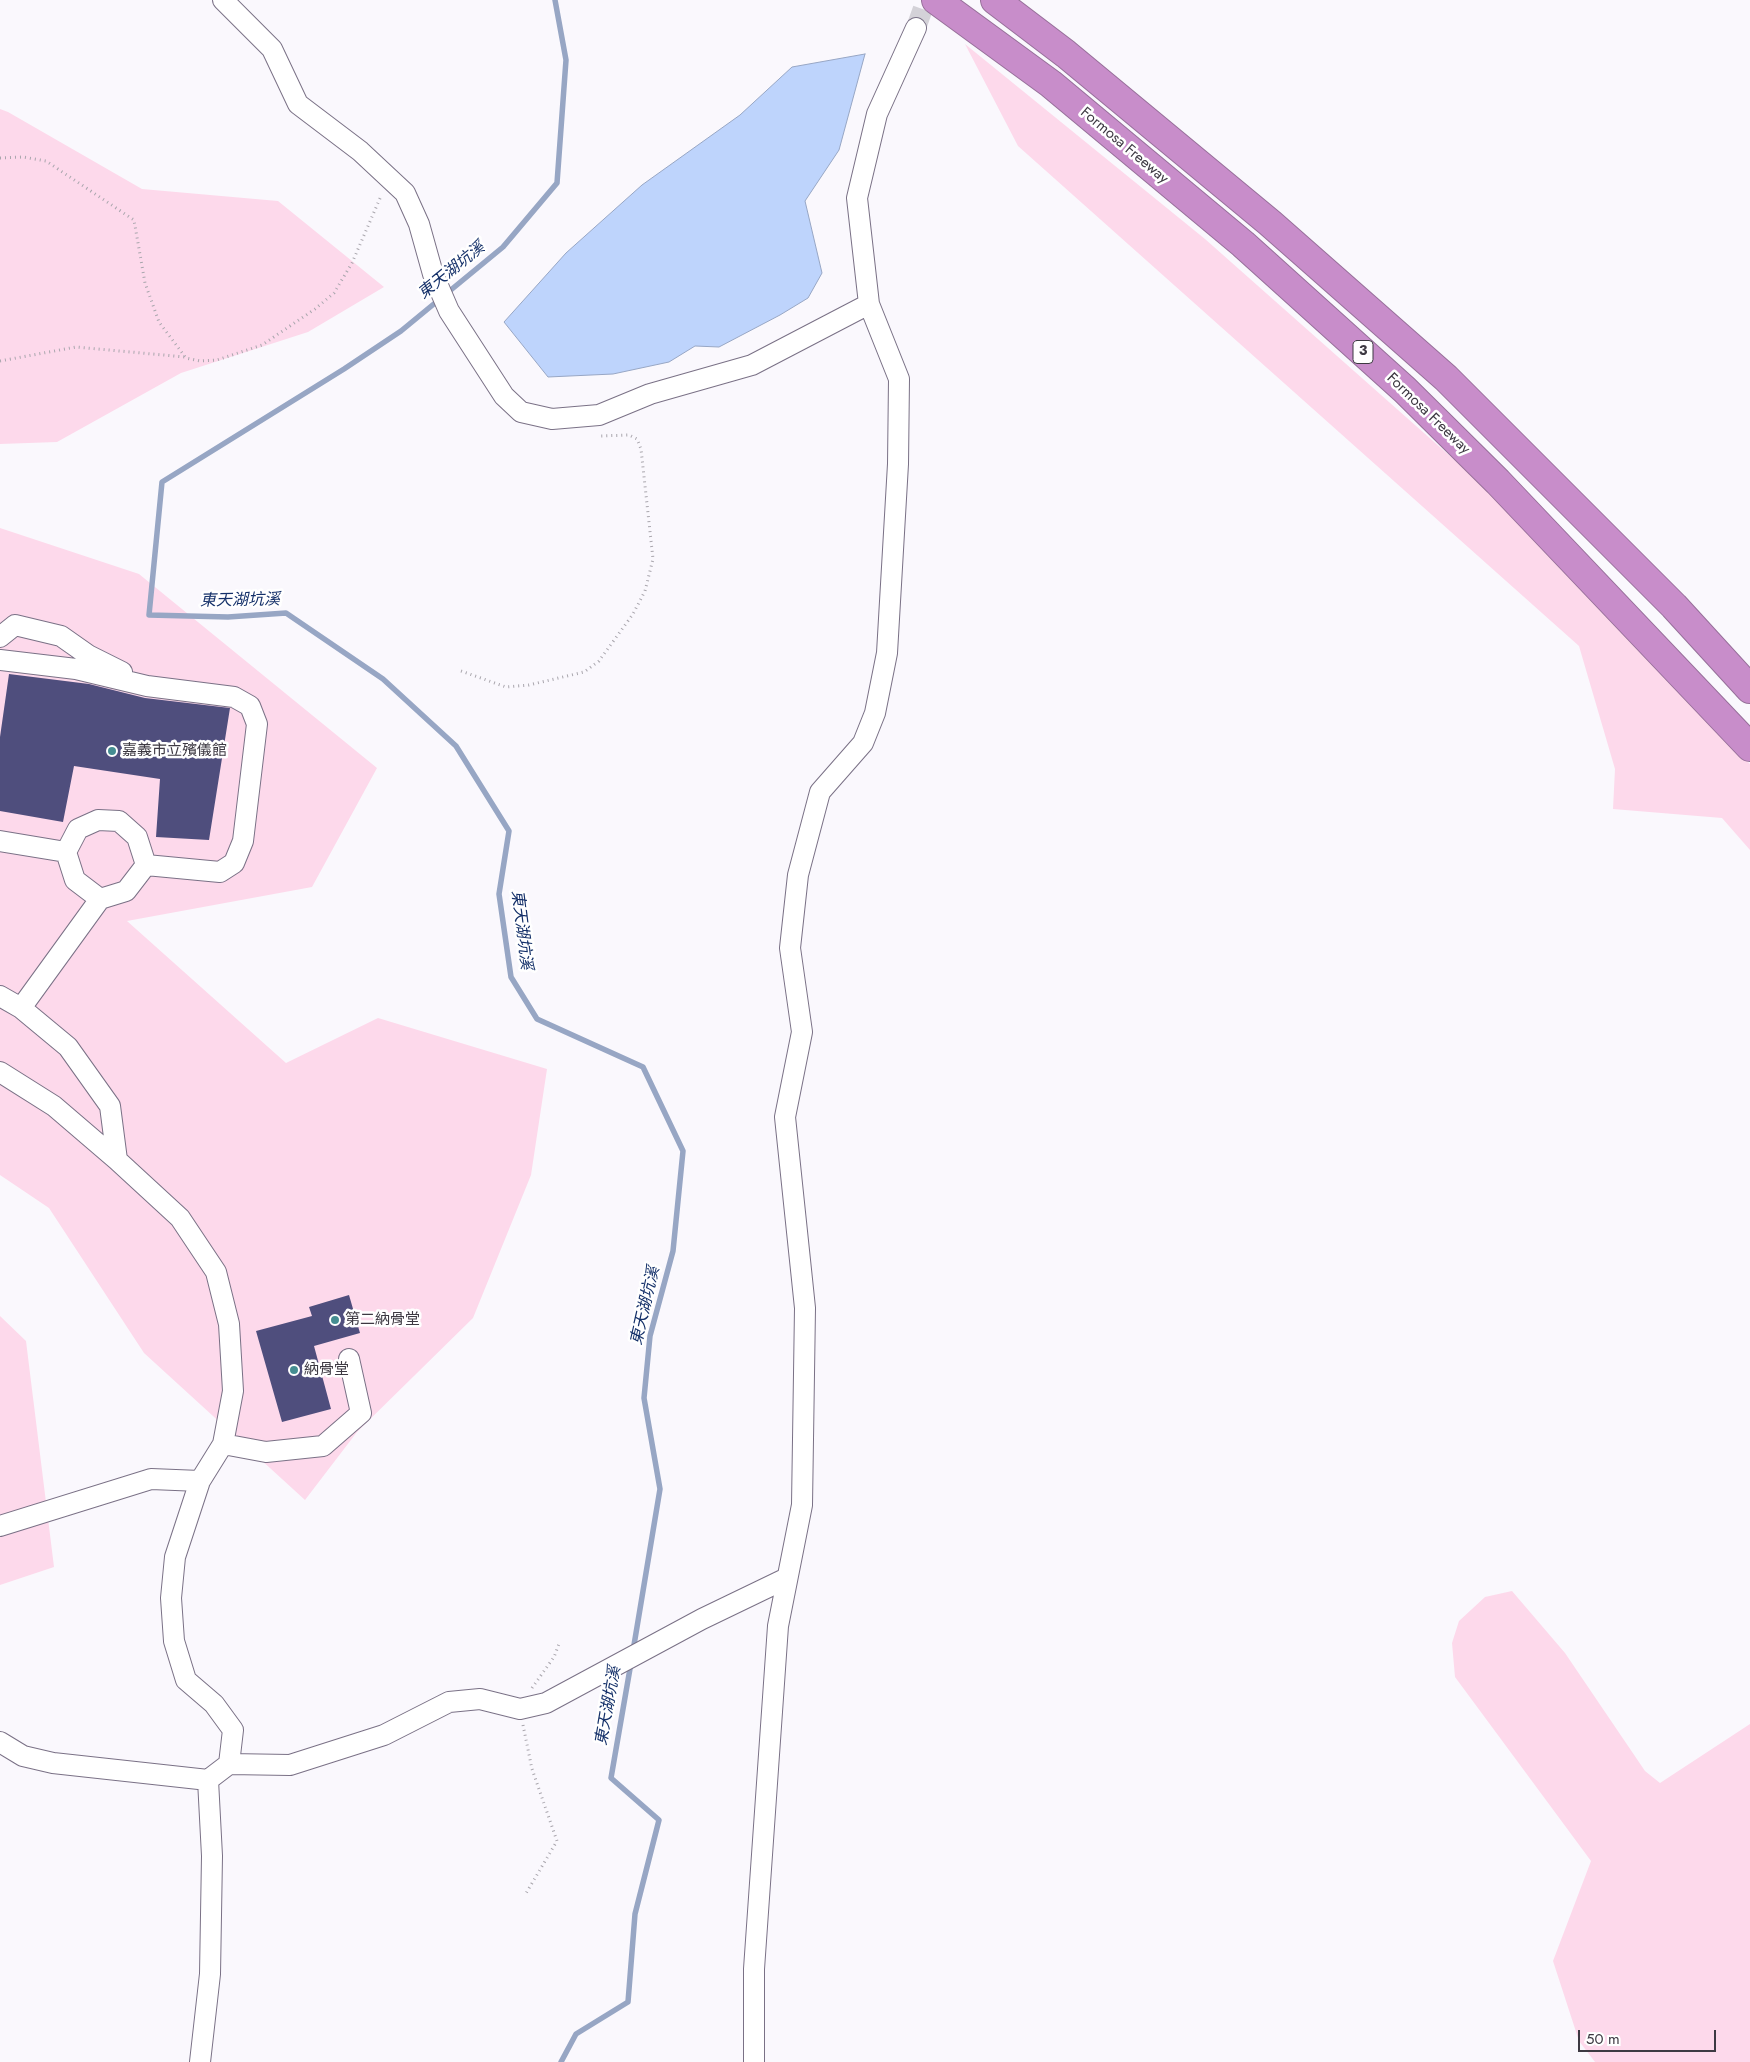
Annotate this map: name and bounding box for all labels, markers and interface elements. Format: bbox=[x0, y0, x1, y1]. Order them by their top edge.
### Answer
street label: Formosa Freeway bbox=[1076, 104, 1172, 188]
water label: 東天湖坑溪 bbox=[415, 238, 489, 304]
road number: 3 bbox=[1353, 341, 1373, 364]
street label: Formosa Freeway bbox=[1382, 370, 1474, 458]
water label: 東天湖坑溪 bbox=[200, 591, 280, 611]
place label: 嘉義市立殯儀館 bbox=[122, 742, 227, 760]
marker: 嘉義市立殯儀館 bbox=[106, 745, 118, 757]
water label: 東天湖坑溪 bbox=[507, 889, 535, 971]
water label: 東天湖坑溪 bbox=[628, 1265, 664, 1347]
place label: 第二納骨堂 bbox=[345, 1311, 420, 1329]
marker: 第二納骨堂 bbox=[329, 1314, 341, 1326]
place label: 納骨堂 bbox=[304, 1361, 349, 1379]
marker: 納骨堂 bbox=[288, 1364, 300, 1376]
water label: 東天湖坑溪 bbox=[593, 1665, 625, 1747]
scale bar bbox=[1580, 2020, 1718, 2052]
text: 50 m bbox=[1586, 2028, 1620, 2050]

